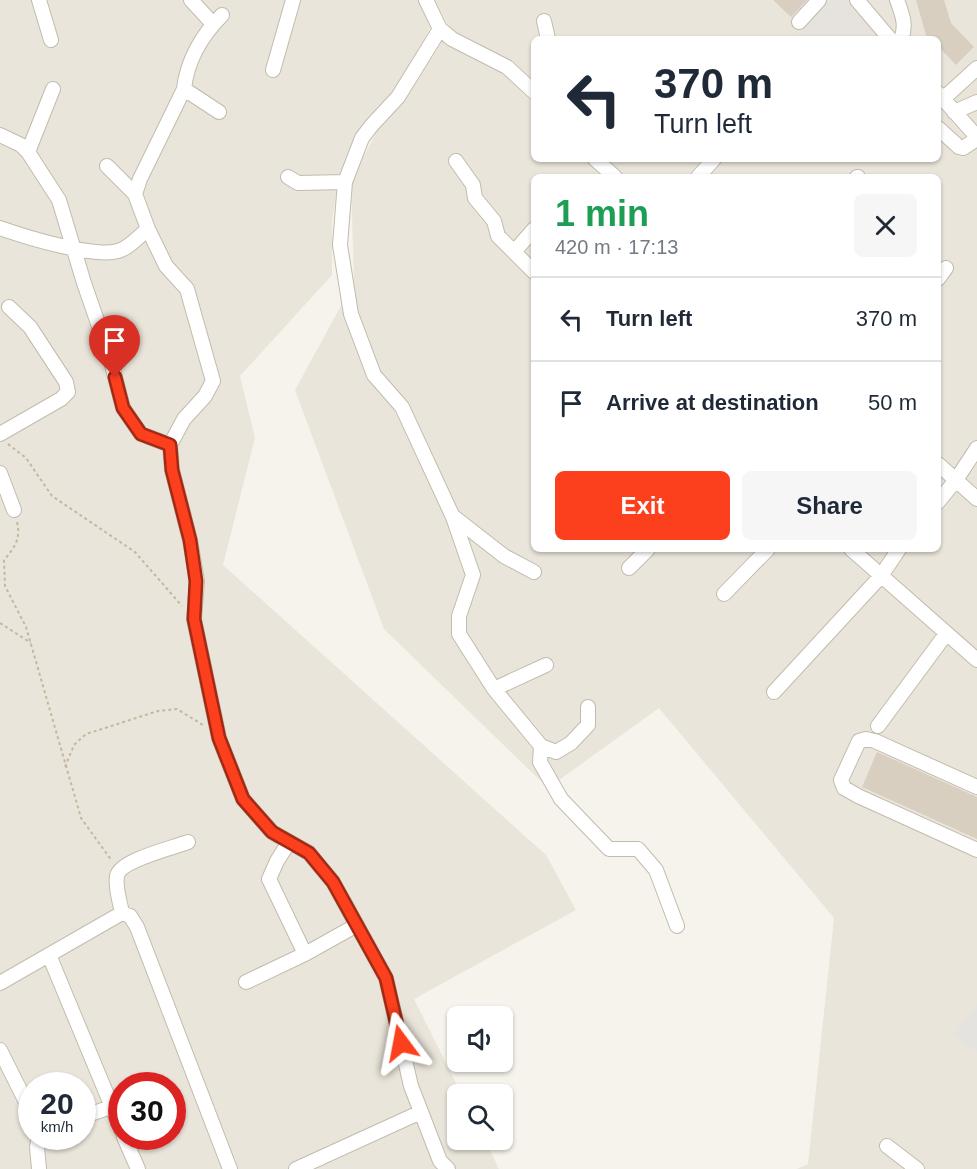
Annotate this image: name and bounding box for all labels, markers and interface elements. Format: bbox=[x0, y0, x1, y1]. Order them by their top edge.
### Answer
icon: left bbox=[555, 60, 633, 138]
text: 370 m bbox=[654, 60, 773, 107]
text: Turn left bbox=[654, 109, 752, 139]
text: 1 min bbox=[555, 193, 649, 234]
button: close bbox=[854, 194, 917, 257]
text: 420 m · 17:13 bbox=[555, 236, 678, 258]
icon: left bbox=[555, 303, 588, 336]
text: Turn left bbox=[606, 306, 692, 331]
text: 370 m bbox=[856, 306, 917, 331]
pin bbox=[89, 315, 140, 377]
icon: arrive bbox=[98, 324, 131, 357]
icon: arrive bbox=[555, 387, 588, 420]
text: Arrive at destination bbox=[606, 390, 819, 415]
text: 50 m bbox=[868, 390, 917, 415]
button: Exit bbox=[555, 471, 730, 540]
button: Share bbox=[742, 471, 917, 540]
map controls bbox=[447, 1006, 513, 1150]
button: sound bbox=[447, 1006, 513, 1072]
position arrow bbox=[369, 1011, 433, 1075]
speed limit sign: 30 bbox=[108, 1072, 186, 1150]
button: search bbox=[447, 1084, 513, 1150]
text: 20 bbox=[40, 1087, 74, 1120]
text: km/h bbox=[41, 1118, 73, 1135]

